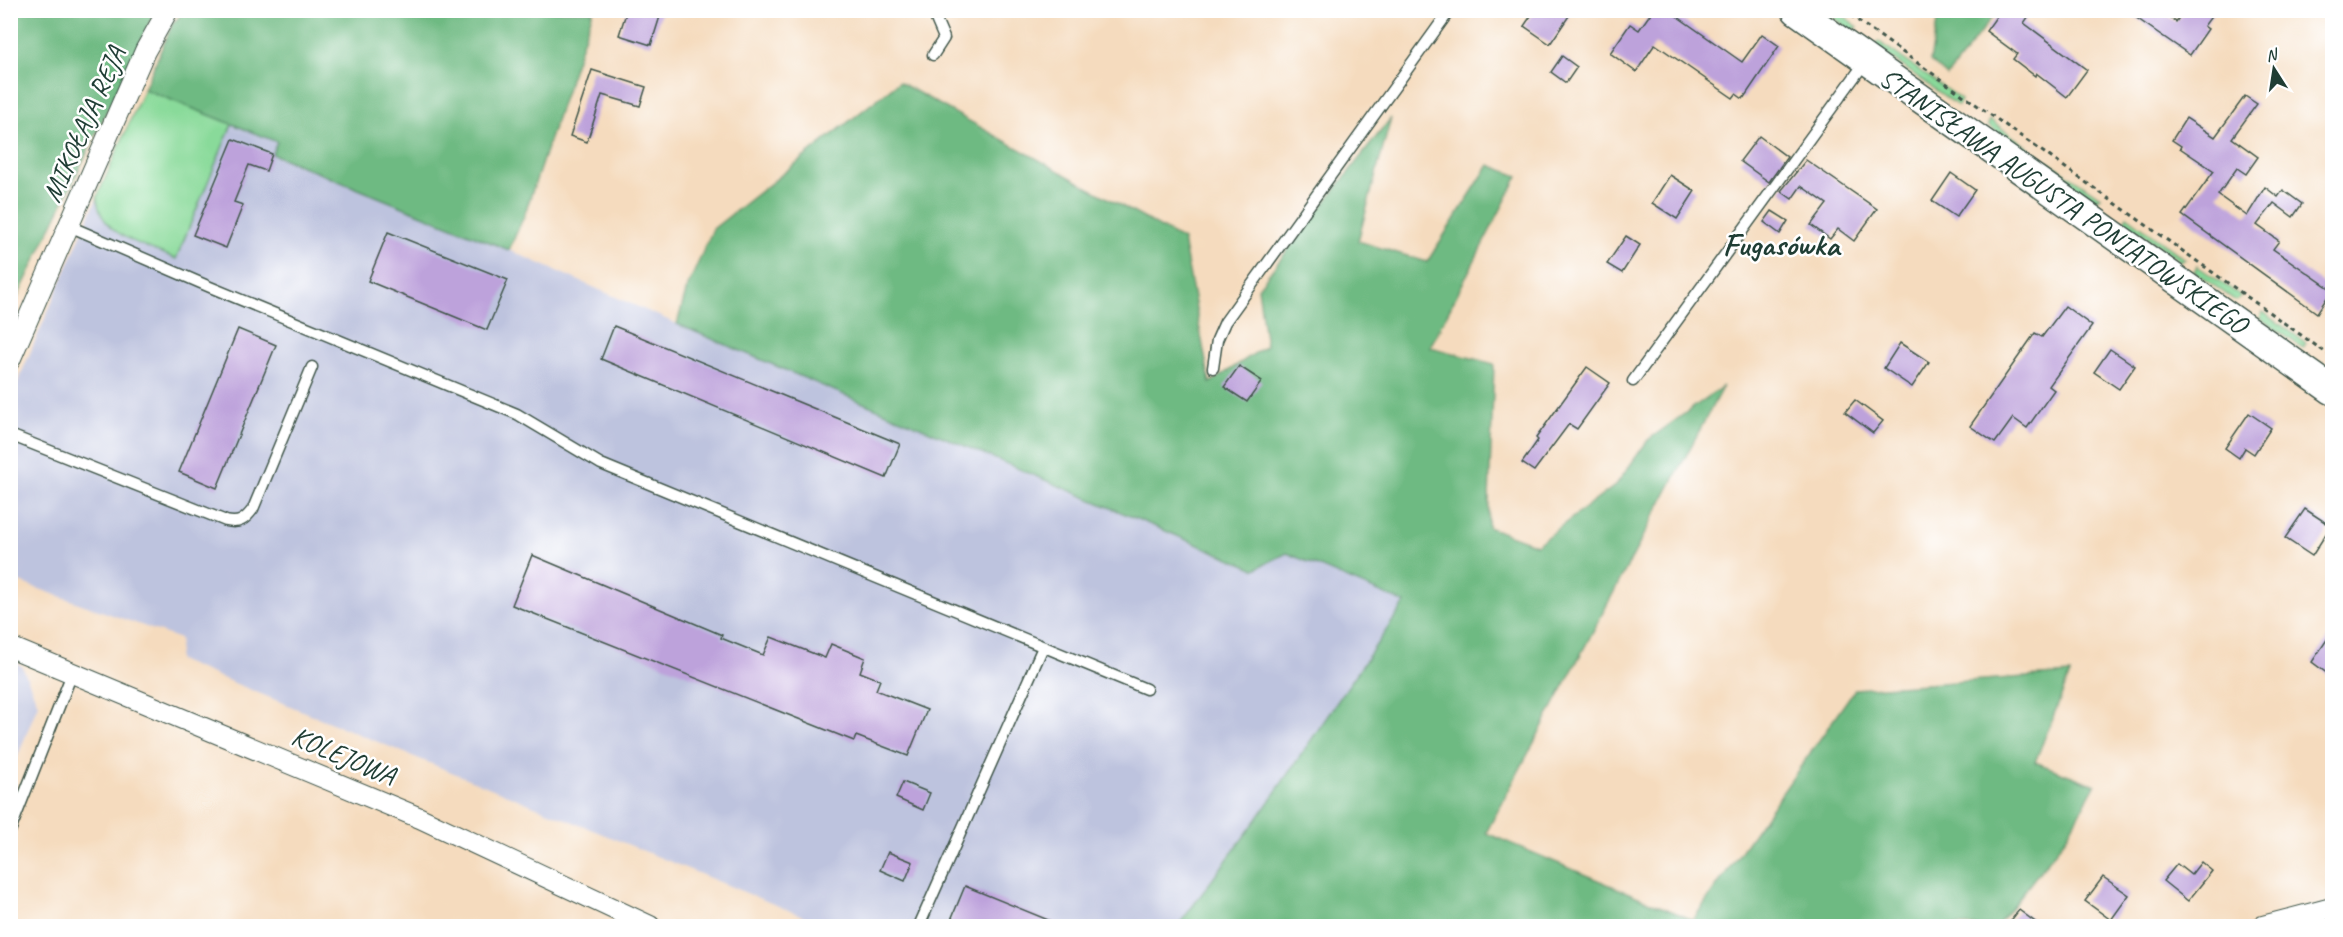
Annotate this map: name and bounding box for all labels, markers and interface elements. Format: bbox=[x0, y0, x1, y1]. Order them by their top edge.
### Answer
street label: MIKOŁAJA REJA bbox=[34, 39, 134, 207]
north arrow bbox=[2244, 39, 2304, 99]
text: N bbox=[2264, 44, 2281, 66]
street label: STANISŁAWA AUGUSTA PONIATOWSKIEGO bbox=[1873, 60, 2257, 343]
district label: Fugasówka bbox=[1723, 224, 1842, 265]
street label: KOLEJOWA bbox=[287, 718, 403, 794]

